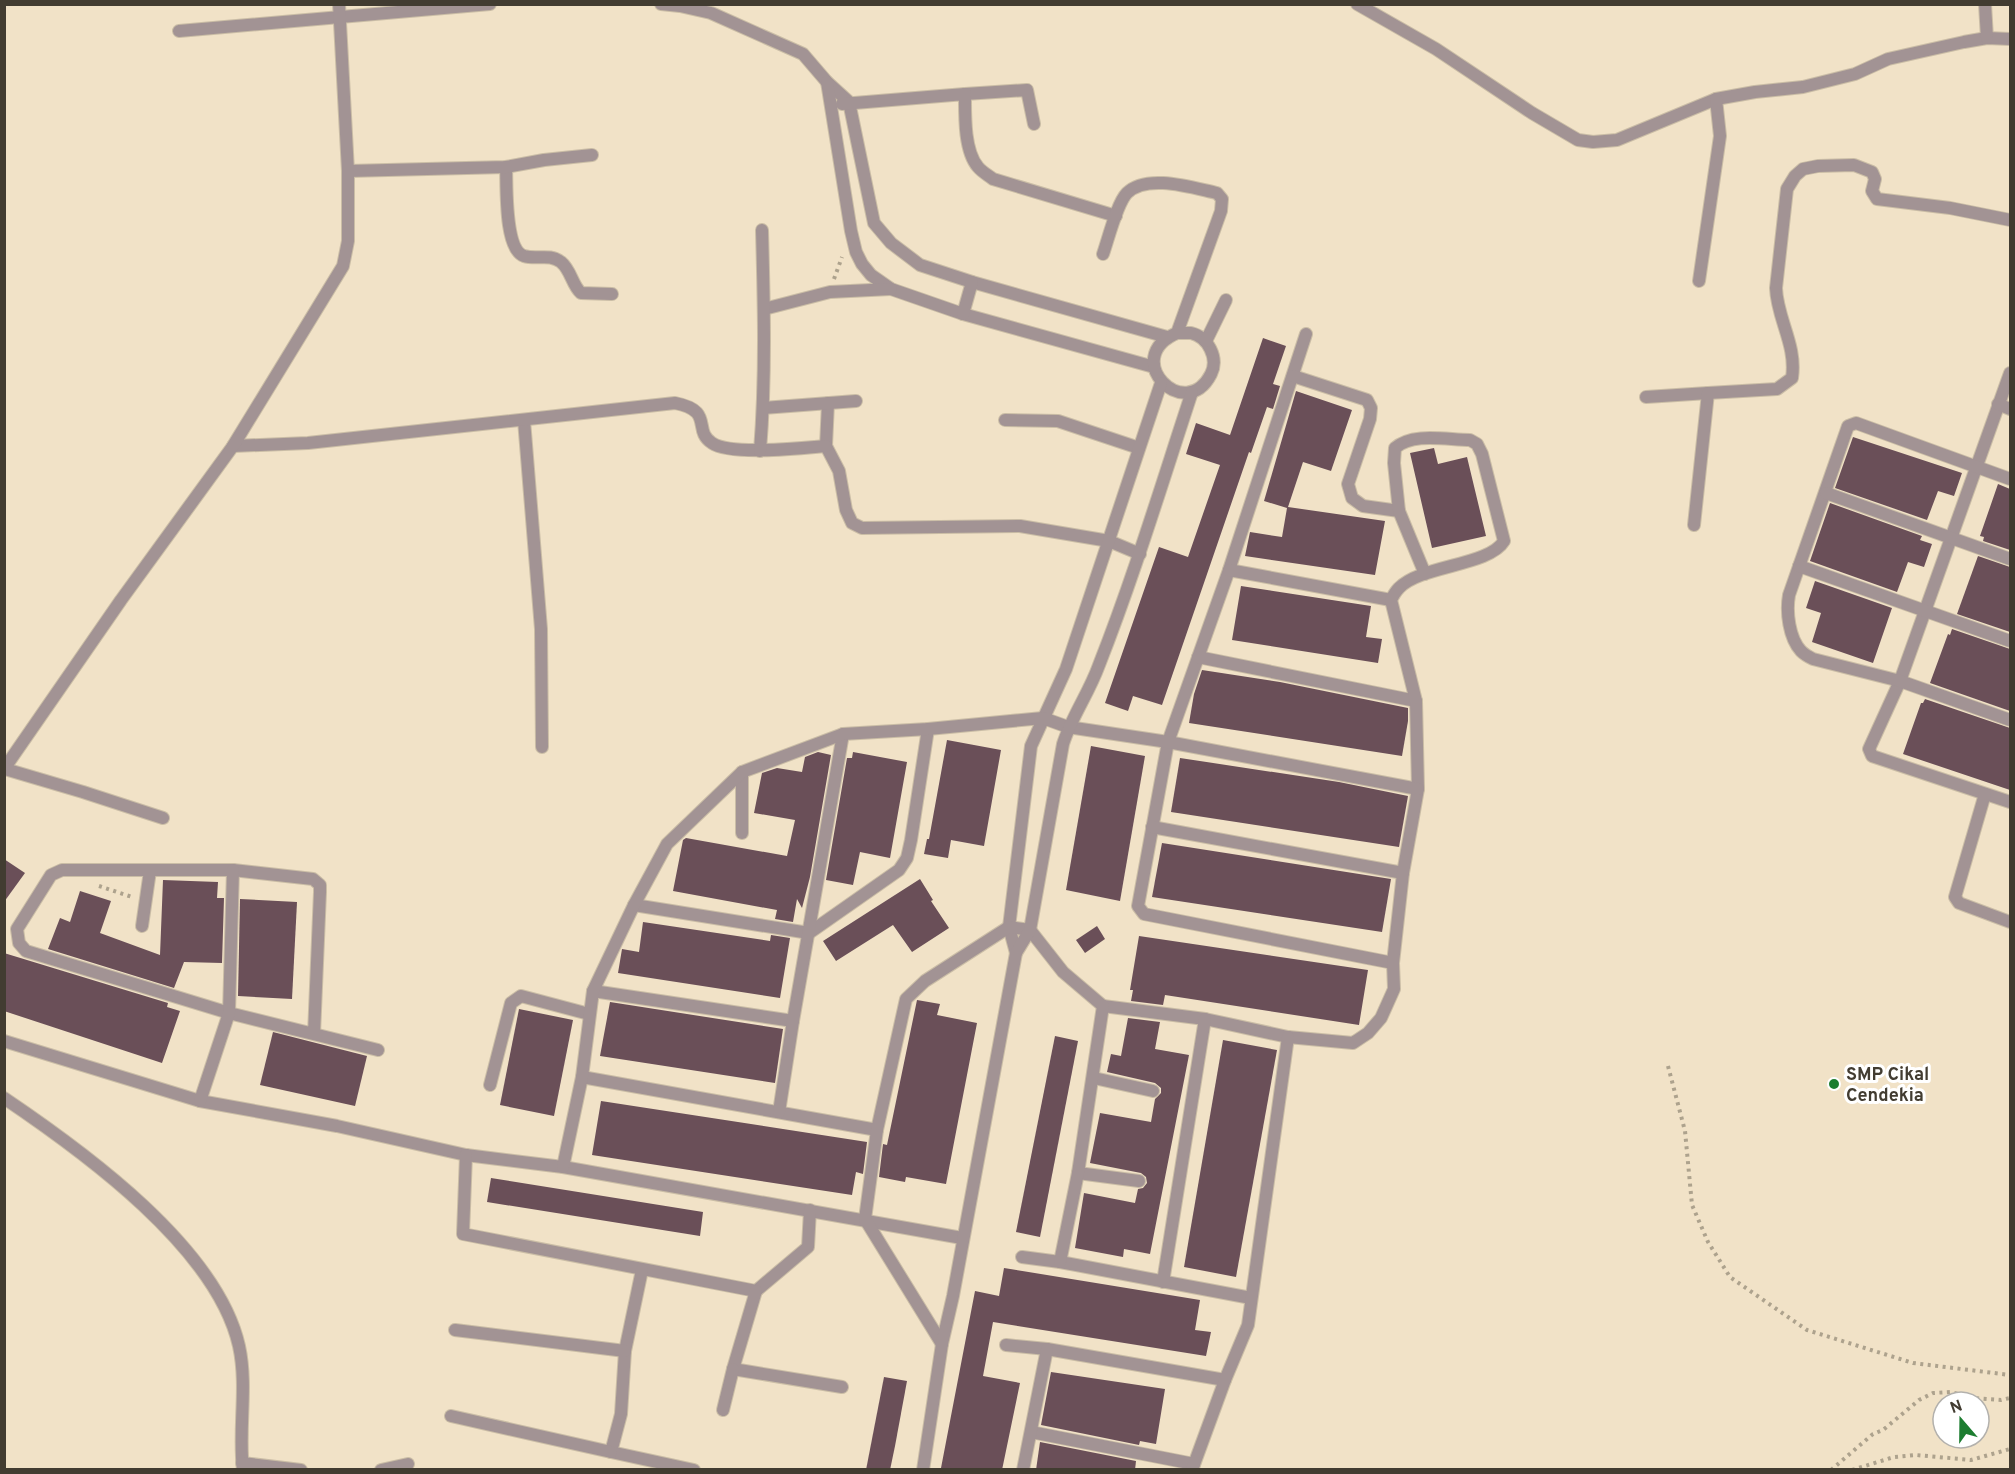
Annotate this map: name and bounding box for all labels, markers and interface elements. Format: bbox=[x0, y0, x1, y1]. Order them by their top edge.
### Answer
place label: SMP Cikal Cendekia bbox=[1846, 1064, 1929, 1108]
marker: SMP Cikal Cendekia bbox=[1827, 1077, 1841, 1091]
north arrow bbox=[1931, 1390, 1991, 1450]
text: N bbox=[1948, 1396, 1965, 1419]

